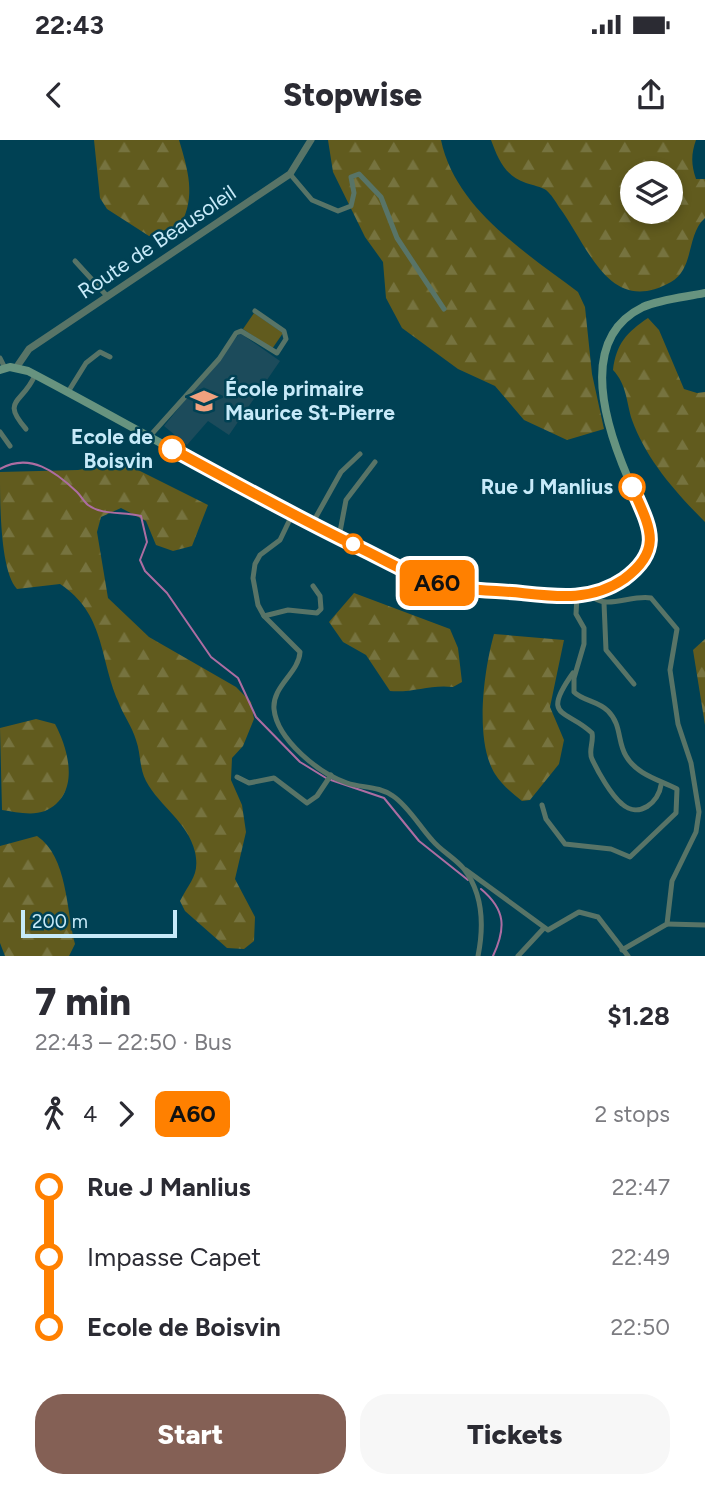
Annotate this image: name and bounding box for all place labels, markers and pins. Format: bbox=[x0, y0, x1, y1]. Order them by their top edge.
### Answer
place label: École primaire Maurice St-Pierre bbox=[225, 376, 395, 425]
school or university icon: École primaire Maurice St-Pierre bbox=[189, 386, 219, 416]
place label: Ecole de Boisvin bbox=[71, 424, 153, 473]
marker: Ecole de Boisvin bbox=[159, 436, 185, 462]
place label: Rue J Manlius bbox=[481, 474, 613, 499]
marker: Rue J Manlius bbox=[619, 474, 645, 500]
unlabelled marker bbox=[343, 534, 363, 554]

